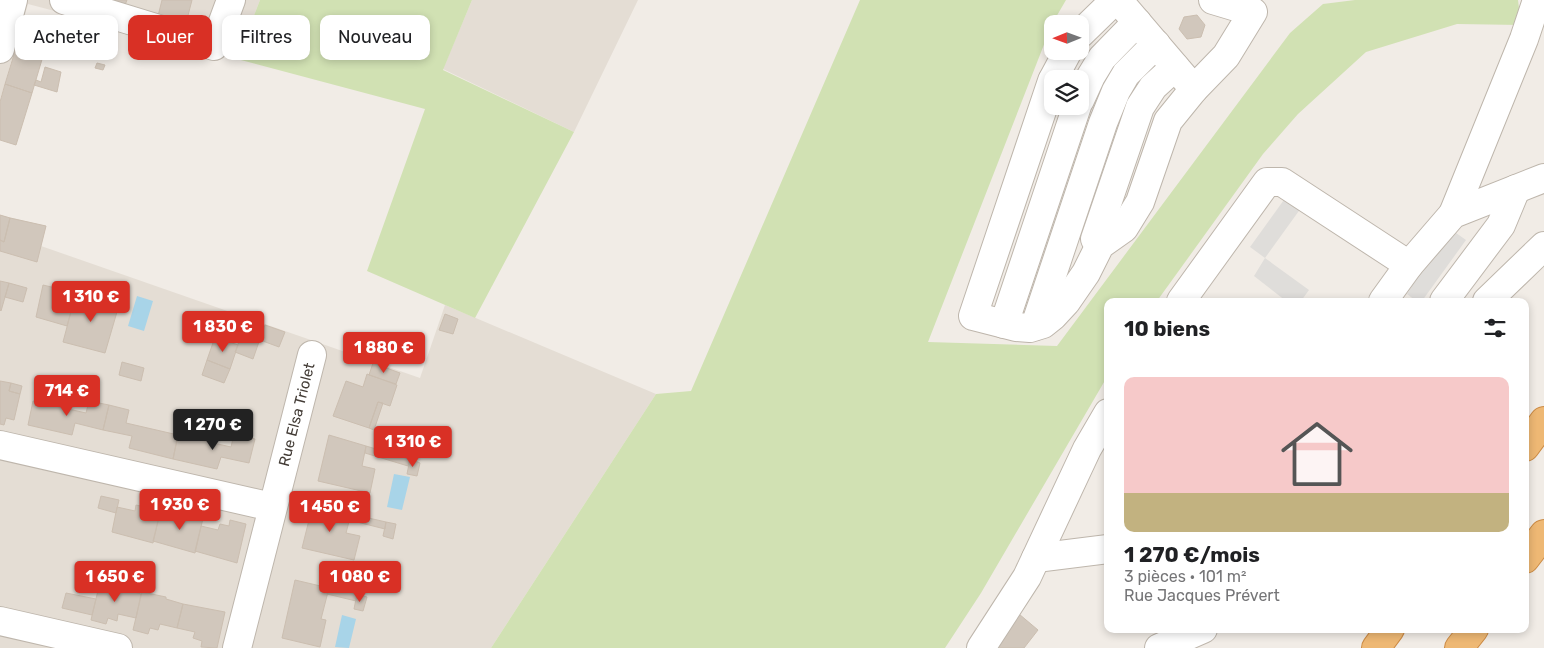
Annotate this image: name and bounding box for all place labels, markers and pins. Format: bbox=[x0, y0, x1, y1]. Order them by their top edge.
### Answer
pin: 1 310 € bbox=[45, 280, 137, 323]
pin: 1 830 € bbox=[177, 310, 269, 353]
pin: 1 880 € bbox=[338, 332, 430, 374]
pin: 714 € bbox=[32, 374, 102, 417]
pin: 1 270 € bbox=[167, 408, 259, 451]
pin: 1 310 € bbox=[367, 426, 459, 468]
pin: 1 930 € bbox=[134, 488, 226, 531]
pin: 1 450 € bbox=[284, 490, 376, 533]
pin: 1 650 € bbox=[69, 560, 161, 603]
pin: 1 080 € bbox=[314, 560, 406, 603]

